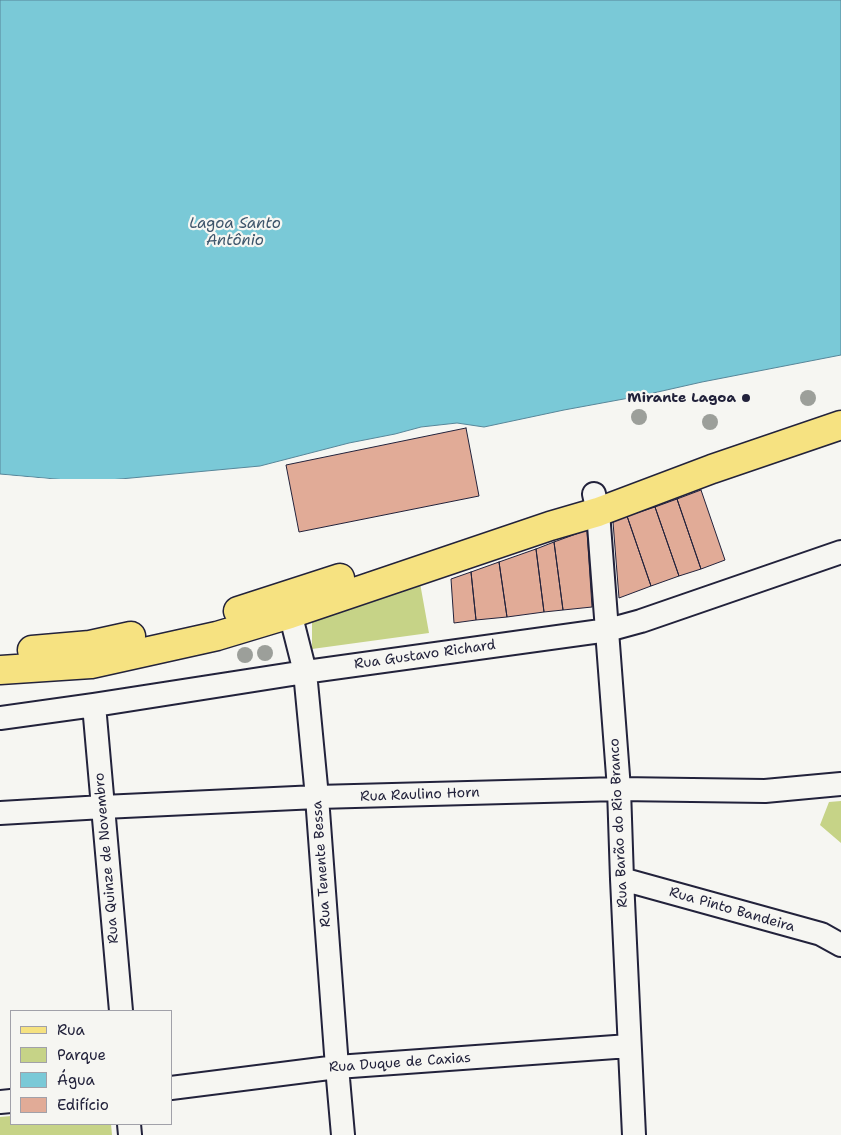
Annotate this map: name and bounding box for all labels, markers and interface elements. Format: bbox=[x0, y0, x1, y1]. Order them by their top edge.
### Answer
water label: Lagoa Santo Antônio bbox=[189, 215, 281, 250]
place label: Mirante Lagoa bbox=[627, 390, 736, 406]
marker: Mirante Lagoa bbox=[740, 392, 752, 404]
street label: Rua Gustavo Richard bbox=[353, 637, 497, 673]
street label: Rua Barão do Rio Branco bbox=[606, 738, 632, 908]
street label: Rua Quinze de Novembro bbox=[91, 772, 123, 944]
street label: Rua Raulino Horn bbox=[360, 785, 480, 805]
street label: Rua Tenente Bessa bbox=[309, 800, 335, 928]
street label: Rua Pinto Bandeira bbox=[667, 884, 797, 936]
legend bbox=[10, 1010, 172, 1125]
text: Rua bbox=[57, 1020, 85, 1040]
text: Parque bbox=[57, 1045, 106, 1065]
street label: Rua Duque de Caxias bbox=[328, 1050, 472, 1076]
text: Água bbox=[57, 1070, 95, 1090]
text: Edifício bbox=[57, 1095, 109, 1115]

